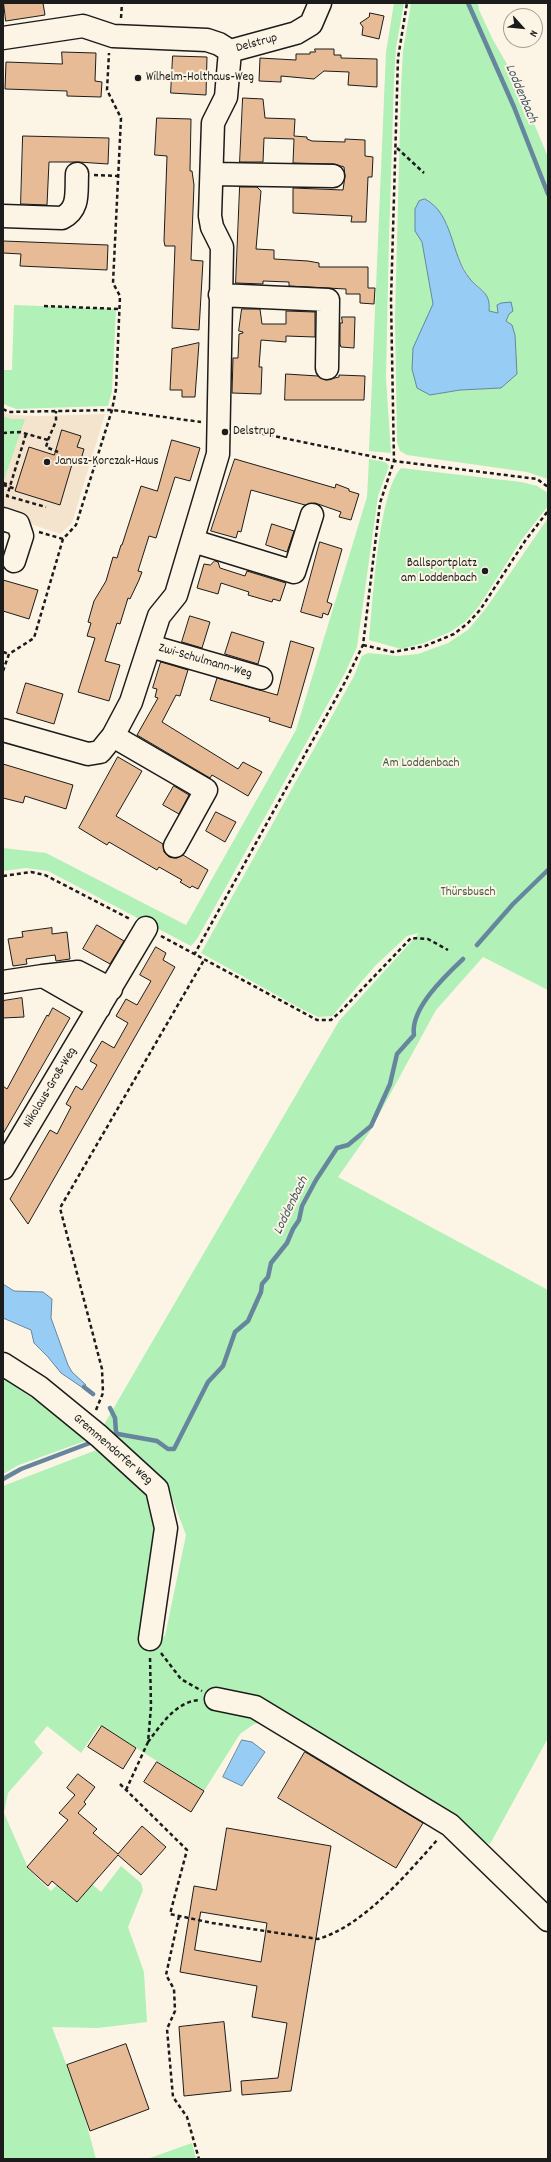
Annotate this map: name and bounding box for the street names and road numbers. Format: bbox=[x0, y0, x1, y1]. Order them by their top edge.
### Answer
street label: Delstrup bbox=[235, 31, 279, 57]
street label: Zwi-Schulmann-Weg bbox=[156, 641, 254, 683]
street label: Nikolaus-Groß-Weg bbox=[21, 1045, 81, 1131]
street label: Gremmendorfer Weg bbox=[69, 1411, 155, 1489]

